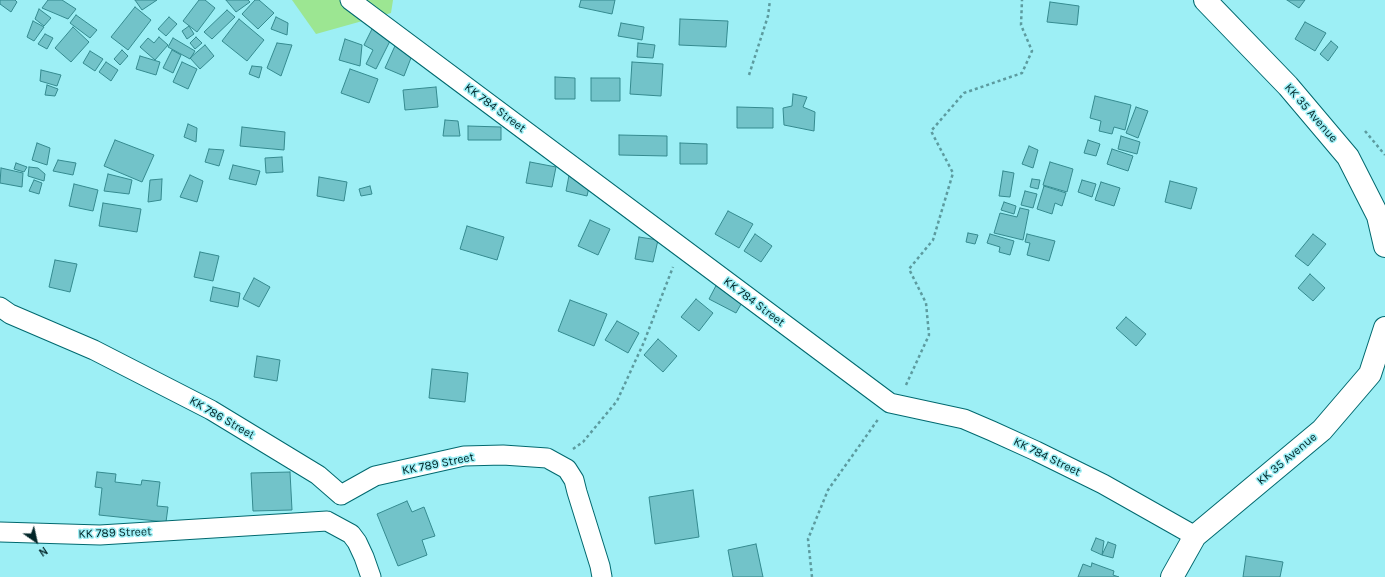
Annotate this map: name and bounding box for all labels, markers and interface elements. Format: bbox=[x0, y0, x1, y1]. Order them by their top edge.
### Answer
street label: KK 784 Street bbox=[462, 80, 528, 136]
street label: KK 35 Avenue bbox=[1281, 80, 1341, 146]
street label: KK 784 Street bbox=[721, 274, 787, 330]
street label: KK 786 Street bbox=[187, 393, 257, 443]
street label: KK 35 Avenue bbox=[1254, 430, 1320, 488]
street label: KK 784 Street bbox=[1011, 435, 1083, 479]
street label: KK 789 Street bbox=[401, 450, 475, 478]
north arrow bbox=[16, 521, 56, 561]
street label: KK 789 Street bbox=[78, 525, 152, 541]
text: N bbox=[36, 544, 50, 559]

